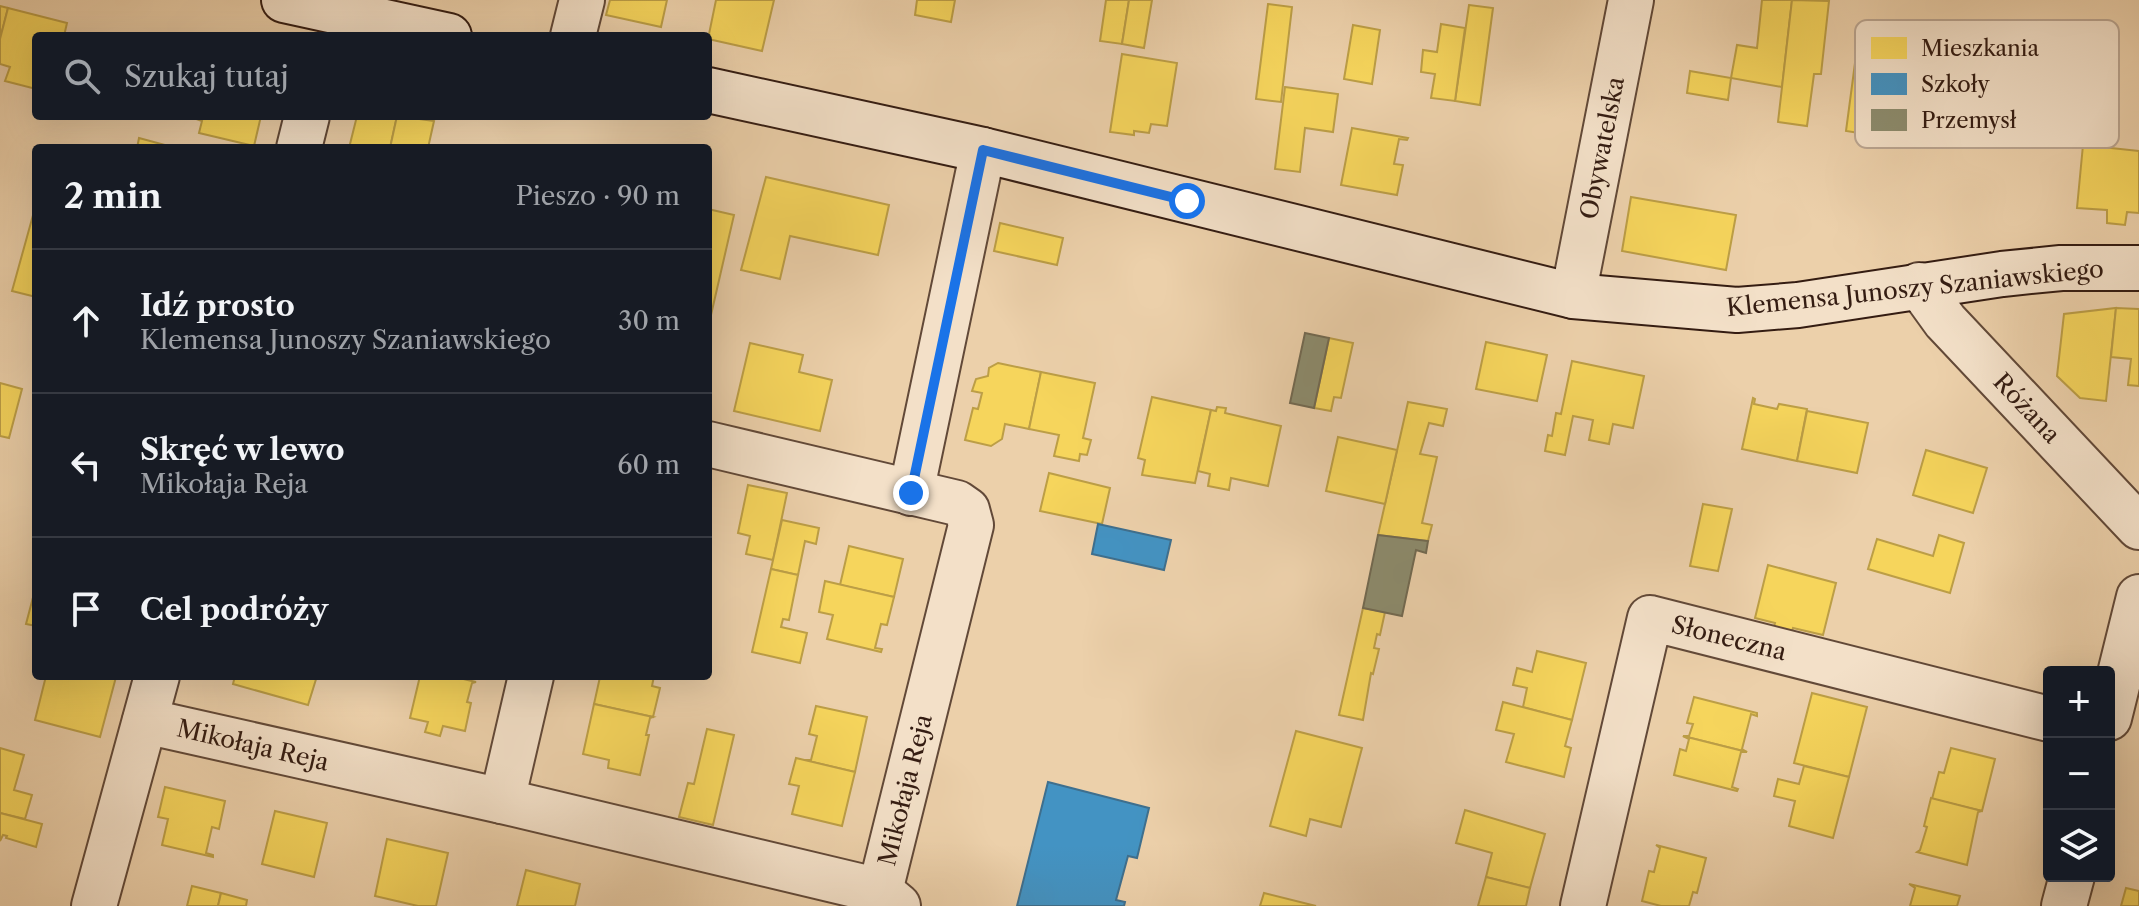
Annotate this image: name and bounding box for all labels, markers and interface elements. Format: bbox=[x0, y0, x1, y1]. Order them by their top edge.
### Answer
legend bbox=[1855, 20, 2119, 148]
search box bbox=[32, 32, 712, 120]
text: Mieszkania bbox=[1921, 35, 2039, 62]
icon: search bbox=[60, 54, 104, 98]
text: Szukaj tutaj bbox=[124, 58, 289, 95]
text: Szkoły bbox=[1921, 71, 1990, 98]
street label: Obywatelska bbox=[1574, 74, 1630, 222]
text: Przemysł bbox=[1921, 107, 2017, 134]
text: 2 min bbox=[64, 175, 162, 217]
text: Pieszo · 90 m bbox=[516, 180, 680, 212]
route start bbox=[1169, 183, 1205, 219]
street label: Klemensa Junoszy Szaniawskiego bbox=[1725, 254, 2105, 322]
text: Idź prosto bbox=[140, 287, 295, 324]
icon: ahead bbox=[64, 299, 108, 343]
text: 30 m bbox=[618, 305, 680, 337]
text: Klemensa Junoszy Szaniawskiego bbox=[140, 324, 551, 356]
street label: Różana bbox=[1987, 367, 2067, 449]
text: Skręć w lewo bbox=[140, 431, 345, 468]
icon: left bbox=[64, 443, 108, 487]
text: 60 m bbox=[617, 449, 680, 481]
text: Mikołaja Reja bbox=[140, 468, 308, 500]
route end bbox=[893, 475, 929, 511]
icon: arrive bbox=[64, 587, 108, 631]
text: Cel podróży bbox=[140, 591, 328, 628]
street label: Słoneczna bbox=[1668, 610, 1790, 666]
map controls bbox=[2043, 666, 2115, 882]
button: + bbox=[2043, 666, 2115, 738]
street label: Mikołaja Reja bbox=[872, 711, 938, 869]
street label: Mikołaja Reja bbox=[174, 713, 332, 777]
button: − bbox=[2043, 738, 2115, 810]
button: layers bbox=[2043, 810, 2115, 882]

